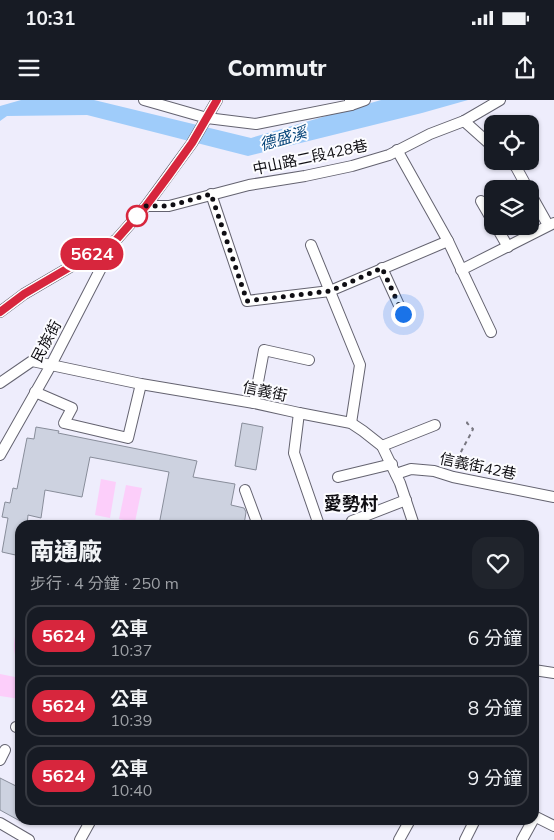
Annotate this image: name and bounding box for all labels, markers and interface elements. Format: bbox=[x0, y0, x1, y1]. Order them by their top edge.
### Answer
text: 10:31 bbox=[25, 6, 75, 30]
icon: menu bbox=[15, 54, 43, 82]
text: Commutr bbox=[228, 54, 326, 82]
icon: share bbox=[511, 54, 539, 82]
map controls bbox=[484, 115, 539, 235]
button: locate bbox=[484, 115, 539, 170]
water label: 德盛溪 bbox=[257, 121, 311, 154]
street label: 中山路二段428巷 bbox=[251, 136, 369, 178]
button: layers bbox=[484, 180, 539, 235]
unlabelled marker bbox=[126, 205, 148, 227]
line badge: 5624 bbox=[57, 238, 127, 270]
text: 5624 bbox=[70, 242, 114, 265]
your location bbox=[391, 302, 416, 327]
street label: 民族街 bbox=[27, 317, 65, 365]
street label: 信義街 bbox=[241, 377, 289, 405]
street label: 信義街42巷 bbox=[438, 449, 518, 483]
district label: 愛勢村 bbox=[324, 492, 378, 515]
text: 南通廠 bbox=[30, 536, 102, 566]
button: heart bbox=[472, 537, 524, 589]
text: 步行 · 4 分鐘 · 250 m bbox=[30, 573, 179, 593]
text: 公車 bbox=[110, 616, 148, 640]
text: 5624 bbox=[42, 624, 85, 647]
text: 6 分鐘 bbox=[468, 626, 522, 650]
text: 10:37 bbox=[110, 640, 152, 660]
text: 公車 bbox=[110, 686, 148, 710]
text: 5624 bbox=[42, 694, 85, 717]
text: 8 分鐘 bbox=[468, 696, 522, 720]
text: 10:39 bbox=[110, 710, 152, 730]
text: 公車 bbox=[110, 756, 148, 780]
text: 5624 bbox=[42, 764, 85, 787]
text: 9 分鐘 bbox=[468, 766, 522, 790]
text: 10:40 bbox=[110, 780, 152, 800]

